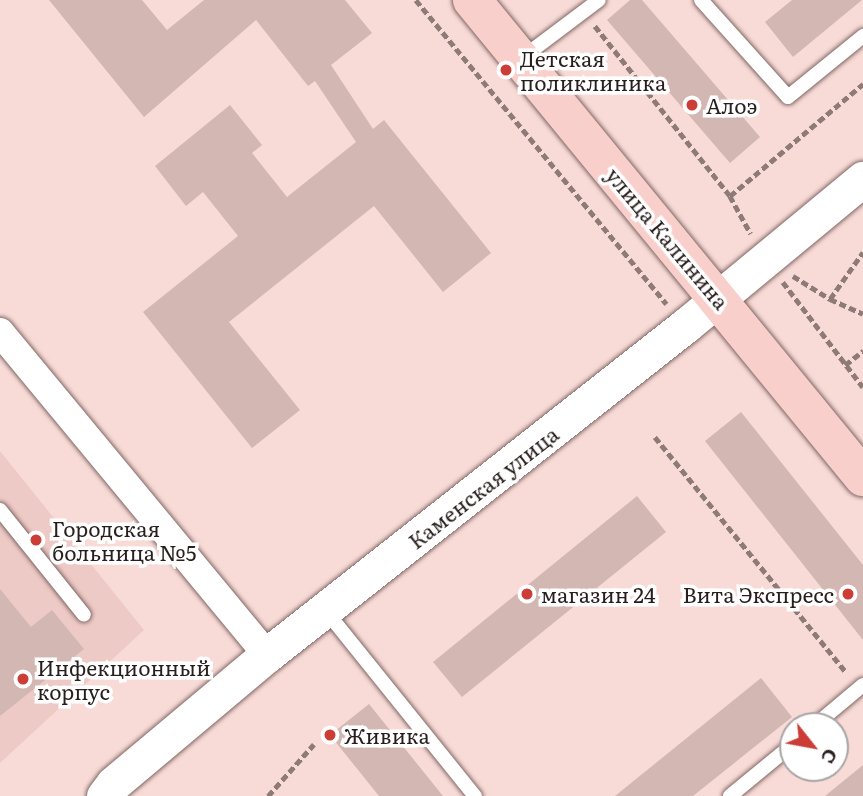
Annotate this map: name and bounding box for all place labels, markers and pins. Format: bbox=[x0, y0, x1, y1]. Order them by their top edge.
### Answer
place label: Детская поликлиника bbox=[520, 45, 666, 95]
marker: Детская поликлиника bbox=[498, 62, 514, 78]
place label: Алоэ bbox=[706, 92, 757, 118]
marker: Алоэ bbox=[684, 97, 700, 113]
place label: Городская больница №5 bbox=[52, 515, 196, 565]
marker: Городская больница №5 bbox=[26, 530, 46, 550]
place label: магазин 24 bbox=[541, 581, 656, 607]
place label: Вита Экспресс bbox=[683, 581, 834, 607]
marker: магазин 24 bbox=[519, 586, 535, 602]
marker: Вита Экспресс bbox=[840, 586, 856, 602]
place label: Инфекционный корпус bbox=[37, 654, 211, 704]
marker: Инфекционный корпус bbox=[15, 671, 31, 687]
place label: Живика bbox=[344, 722, 430, 748]
marker: Живика bbox=[322, 727, 338, 743]

